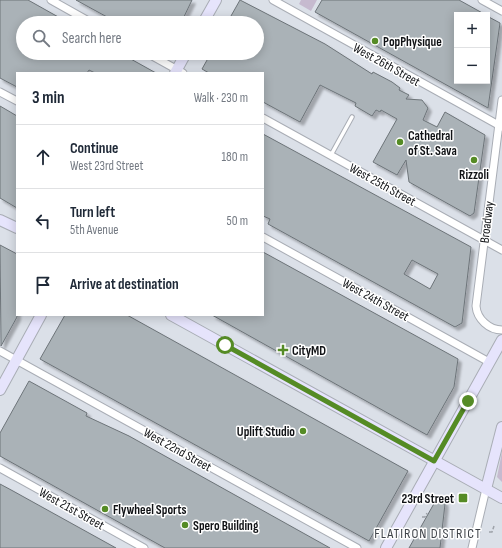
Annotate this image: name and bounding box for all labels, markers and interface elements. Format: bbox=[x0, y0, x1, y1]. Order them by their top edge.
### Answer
map controls bbox=[454, 12, 490, 84]
button: + bbox=[454, 12, 490, 48]
search box bbox=[16, 16, 264, 60]
icon: search bbox=[30, 27, 52, 49]
text: Search here bbox=[62, 29, 122, 48]
place label: PopPhysique bbox=[383, 34, 442, 50]
marker: PopPhysique bbox=[370, 36, 380, 46]
street label: West 26th Street bbox=[350, 40, 423, 90]
button: − bbox=[454, 48, 490, 84]
text: 3 min bbox=[32, 88, 65, 108]
text: Walk · 230 m bbox=[194, 90, 248, 106]
place label: Cathedral of St. Sava bbox=[408, 128, 457, 159]
marker: Cathedral of St. Sava bbox=[395, 137, 405, 147]
text: Continue bbox=[70, 139, 119, 158]
icon: ahead bbox=[32, 146, 54, 168]
text: 180 m bbox=[222, 149, 248, 165]
marker: Rizzoli bbox=[469, 155, 479, 165]
text: West 23rd Street bbox=[70, 158, 143, 174]
street label: West 25th Street bbox=[346, 160, 419, 210]
place label: Rizzoli bbox=[459, 167, 489, 183]
street label: Broadway bbox=[476, 200, 498, 244]
text: Turn left bbox=[70, 203, 115, 222]
icon: left bbox=[32, 210, 54, 232]
text: 50 m bbox=[227, 213, 248, 229]
text: 5th Avenue bbox=[70, 222, 119, 238]
icon: arrive bbox=[32, 274, 54, 296]
text: Arrive at destination bbox=[70, 275, 179, 294]
street label: West 24th Street bbox=[339, 275, 412, 325]
route start bbox=[216, 336, 234, 354]
place label: CityMD bbox=[292, 343, 326, 359]
marker: CityMD bbox=[277, 344, 289, 356]
route end bbox=[459, 392, 477, 410]
place label: Uplift Studio bbox=[237, 424, 295, 440]
street label: West 22nd Street bbox=[141, 425, 214, 475]
marker: Uplift Studio bbox=[298, 426, 308, 436]
street label: West 21st Street bbox=[36, 484, 107, 533]
place label: 23rd Street bbox=[401, 491, 455, 507]
marker: 23rd Street bbox=[457, 492, 469, 504]
place label: Flywheel Sports bbox=[113, 502, 187, 518]
marker: Flywheel Sports bbox=[100, 504, 110, 514]
place label: Spero Building bbox=[193, 518, 259, 534]
marker: Spero Building bbox=[180, 520, 190, 530]
district label: FLATIRON DISTRICT bbox=[374, 525, 482, 542]

